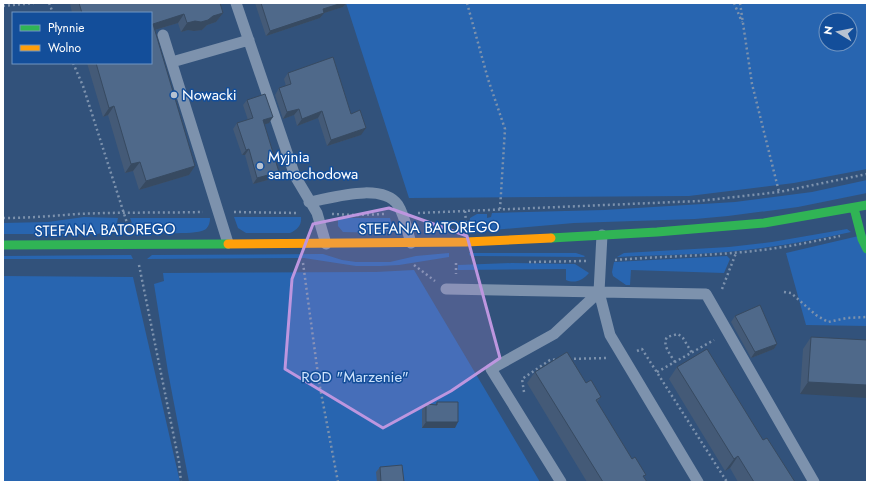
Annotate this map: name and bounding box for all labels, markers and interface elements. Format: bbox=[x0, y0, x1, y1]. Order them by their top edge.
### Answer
legend bbox=[12, 12, 152, 64]
north arrow bbox=[818, 12, 858, 52]
text: Płynnie bbox=[48, 19, 85, 37]
text: N bbox=[820, 25, 837, 36]
text: Wolno bbox=[48, 39, 82, 57]
place label: Nowacki bbox=[182, 84, 237, 106]
marker: Nowacki bbox=[169, 90, 179, 100]
place label: Myjnia samochodowa bbox=[268, 146, 358, 185]
marker: Myjnia samochodowa bbox=[255, 161, 265, 171]
street label: STEFANA BATOREGO bbox=[358, 216, 500, 240]
street label: STEFANA BATOREGO bbox=[34, 218, 176, 242]
park label: ROD "Marzenie" bbox=[301, 366, 409, 388]

